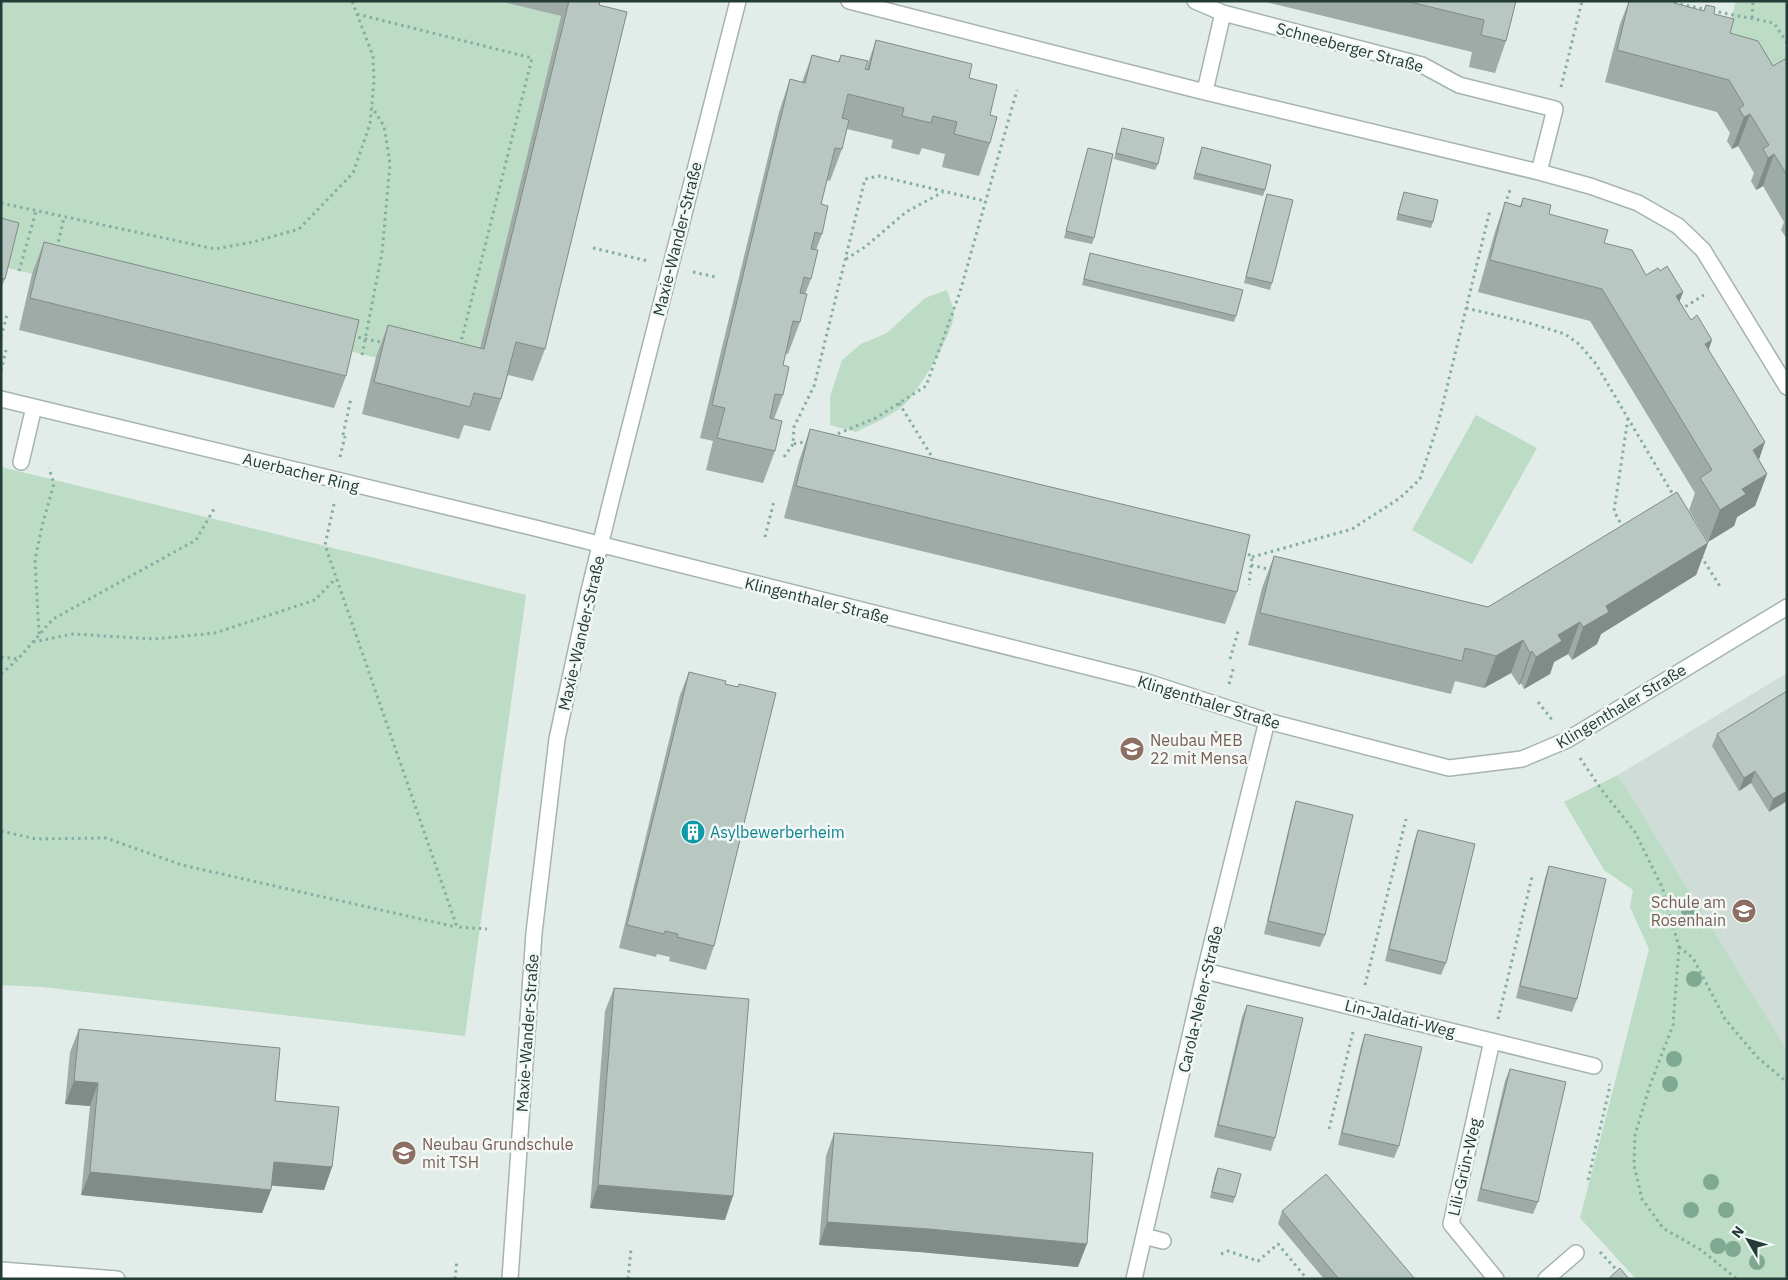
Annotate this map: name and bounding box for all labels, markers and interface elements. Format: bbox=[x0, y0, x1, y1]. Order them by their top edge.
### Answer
street label: Schneeberger Straße bbox=[1274, 18, 1426, 76]
street label: Maxie-Wander-Straße bbox=[648, 159, 706, 318]
street label: Auerbacher Ring bbox=[241, 448, 362, 496]
street label: Maxie-Wander-Straße bbox=[553, 553, 609, 712]
street label: Klingenthaler Straße bbox=[743, 572, 891, 628]
street label: Klingenthaler Straße bbox=[1552, 659, 1690, 753]
street label: Klingenthaler Straße bbox=[1135, 671, 1283, 733]
place label: Neubau MEB 22 mit Mensa bbox=[1150, 730, 1248, 768]
school or university icon: Neubau MEB 22 mit Mensa bbox=[1119, 736, 1145, 762]
building icon: Asylbewerberheim bbox=[680, 819, 706, 845]
place label: Asylbewerberheim bbox=[710, 822, 845, 842]
place label: Schule am Rosenhain bbox=[1651, 892, 1726, 930]
school or university icon: Schule am Rosenhain bbox=[1731, 898, 1757, 924]
street label: Carola-Neher-Straße bbox=[1173, 923, 1227, 1074]
street label: Maxie-Wander-Straße bbox=[511, 953, 543, 1113]
street label: Lin-Jaldati-Weg bbox=[1343, 995, 1458, 1042]
street label: Lili-Grün-Weg bbox=[1443, 1116, 1485, 1218]
place label: Neubau Grundschule mit TSH bbox=[422, 1134, 574, 1172]
school or university icon: Neubau Grundschule mit TSH bbox=[391, 1140, 417, 1166]
north arrow bbox=[1723, 1215, 1773, 1265]
text: N bbox=[1728, 1222, 1748, 1242]

